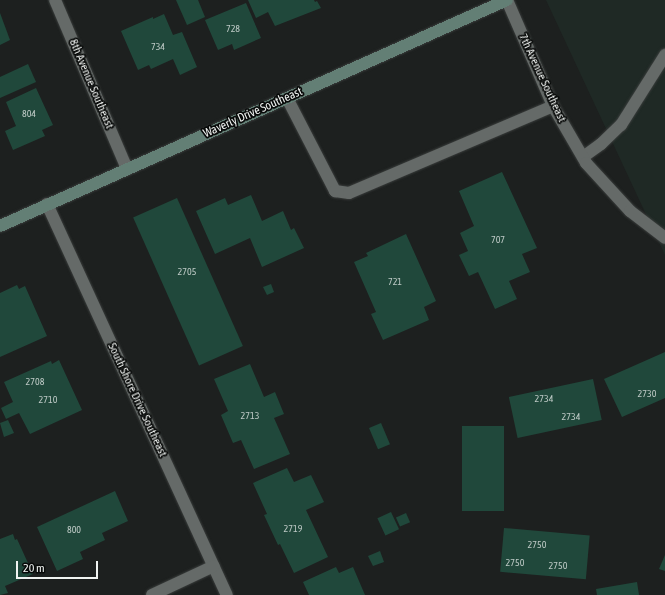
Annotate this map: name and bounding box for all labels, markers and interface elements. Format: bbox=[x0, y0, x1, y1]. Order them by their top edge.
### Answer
house number: 728 bbox=[226, 23, 240, 35]
street label: 7th Avenue Southeast bbox=[515, 32, 569, 124]
street label: 8th Avenue Southeast bbox=[66, 37, 116, 131]
house number: 734 bbox=[151, 41, 165, 53]
street label: Waverly Drive Southeast bbox=[201, 85, 305, 141]
house number: 804 bbox=[22, 108, 36, 120]
house number: 707 bbox=[491, 234, 505, 246]
house number: 2705 bbox=[178, 266, 196, 278]
house number: 721 bbox=[388, 276, 402, 288]
street label: South Shore Drive Southeast bbox=[104, 341, 170, 459]
house number: 2708 bbox=[26, 376, 44, 388]
house number: 2730 bbox=[638, 388, 656, 400]
house number: 2734 bbox=[535, 393, 553, 405]
house number: 2710 bbox=[39, 394, 57, 406]
house number: 2713 bbox=[241, 410, 259, 422]
house number: 2734 bbox=[562, 411, 580, 423]
house number: 2719 bbox=[284, 523, 302, 535]
house number: 800 bbox=[67, 524, 81, 536]
house number: 2750 bbox=[528, 539, 546, 551]
scale bar bbox=[18, 553, 100, 579]
house number: 2750 bbox=[506, 557, 524, 569]
house number: 2750 bbox=[549, 560, 567, 572]
text: 20 m bbox=[23, 561, 45, 575]

